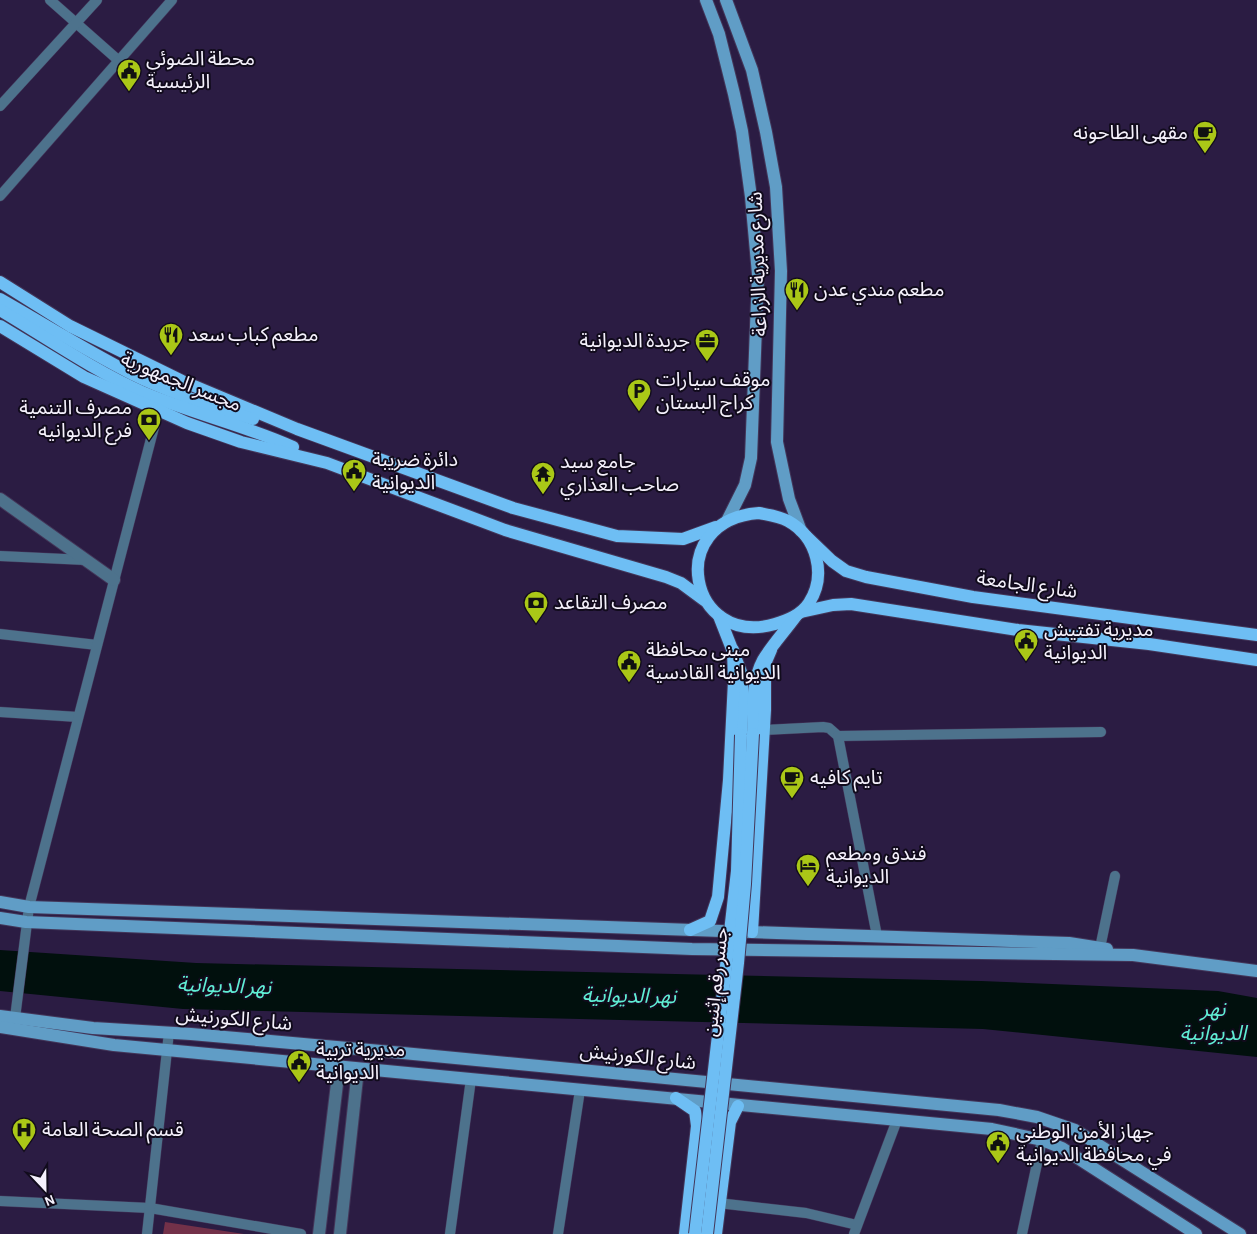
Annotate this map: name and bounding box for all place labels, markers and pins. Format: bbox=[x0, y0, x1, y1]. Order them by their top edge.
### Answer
place label: محطة الضوئي الرئيسية bbox=[146, 49, 255, 93]
public building icon: محطة الضوئي الرئيسية bbox=[116, 58, 142, 92]
cafe icon: مقهى الطاحونه bbox=[1192, 120, 1218, 154]
place label: مقهى الطاحونه bbox=[1073, 123, 1188, 144]
restaurant icon: مطعم مندي عدن bbox=[784, 277, 810, 311]
place label: مطعم مندي عدن bbox=[814, 280, 945, 305]
restaurant icon: مطعم كباب سعد bbox=[158, 322, 184, 356]
place label: مطعم كباب سعد bbox=[188, 325, 318, 349]
office icon: جريدة الديوانية bbox=[694, 328, 720, 362]
place label: جريدة الديوانية bbox=[580, 331, 690, 352]
place label: موقف سيارات كراج البستان bbox=[656, 370, 771, 417]
parking icon: موقف سيارات كراج البستان bbox=[626, 378, 652, 412]
place label: مصرف التنمية فرع الديوانيه bbox=[19, 398, 132, 445]
bank icon: مصرف التنمية فرع الديوانيه bbox=[136, 407, 162, 441]
place label: دائرة ضريبة الديوانية bbox=[372, 450, 458, 494]
place label: جامع سيد صاحب العذاري bbox=[560, 452, 679, 500]
public building icon: دائرة ضريبة الديوانية bbox=[341, 458, 367, 492]
temple icon: جامع سيد صاحب العذاري bbox=[530, 461, 556, 495]
bank icon: مصرف التقاعد bbox=[523, 590, 549, 624]
place label: مصرف التقاعد bbox=[554, 593, 668, 614]
place label: مديرية تفتيش الديوانية bbox=[1044, 620, 1154, 664]
public building icon: مديرية تفتيش الديوانية bbox=[1013, 628, 1039, 662]
place label: مبنى محافظة الديوانية القادسية bbox=[646, 640, 781, 684]
public building icon: مبنى محافظة الديوانية القادسية bbox=[616, 649, 642, 683]
cafe icon: تايم كافيه bbox=[779, 765, 805, 799]
place label: تايم كافيه bbox=[810, 768, 883, 792]
place label: فندق ومطعم الديوانية bbox=[826, 844, 927, 888]
hotel icon: فندق ومطعم الديوانية bbox=[795, 853, 821, 887]
place label: مديرية تربية الديوانية bbox=[316, 1040, 405, 1084]
public building icon: مديرية تربية الديوانية bbox=[286, 1049, 312, 1083]
hospital icon: قسم الصحة العامة bbox=[11, 1117, 37, 1151]
place label: قسم الصحة العامة bbox=[42, 1120, 184, 1144]
place label: جهاز الأمن الوطني في محافظة الديوانية bbox=[1016, 1121, 1172, 1170]
public building icon: جهاز الأمن الوطني في محافظة الديوانية bbox=[985, 1130, 1011, 1164]

